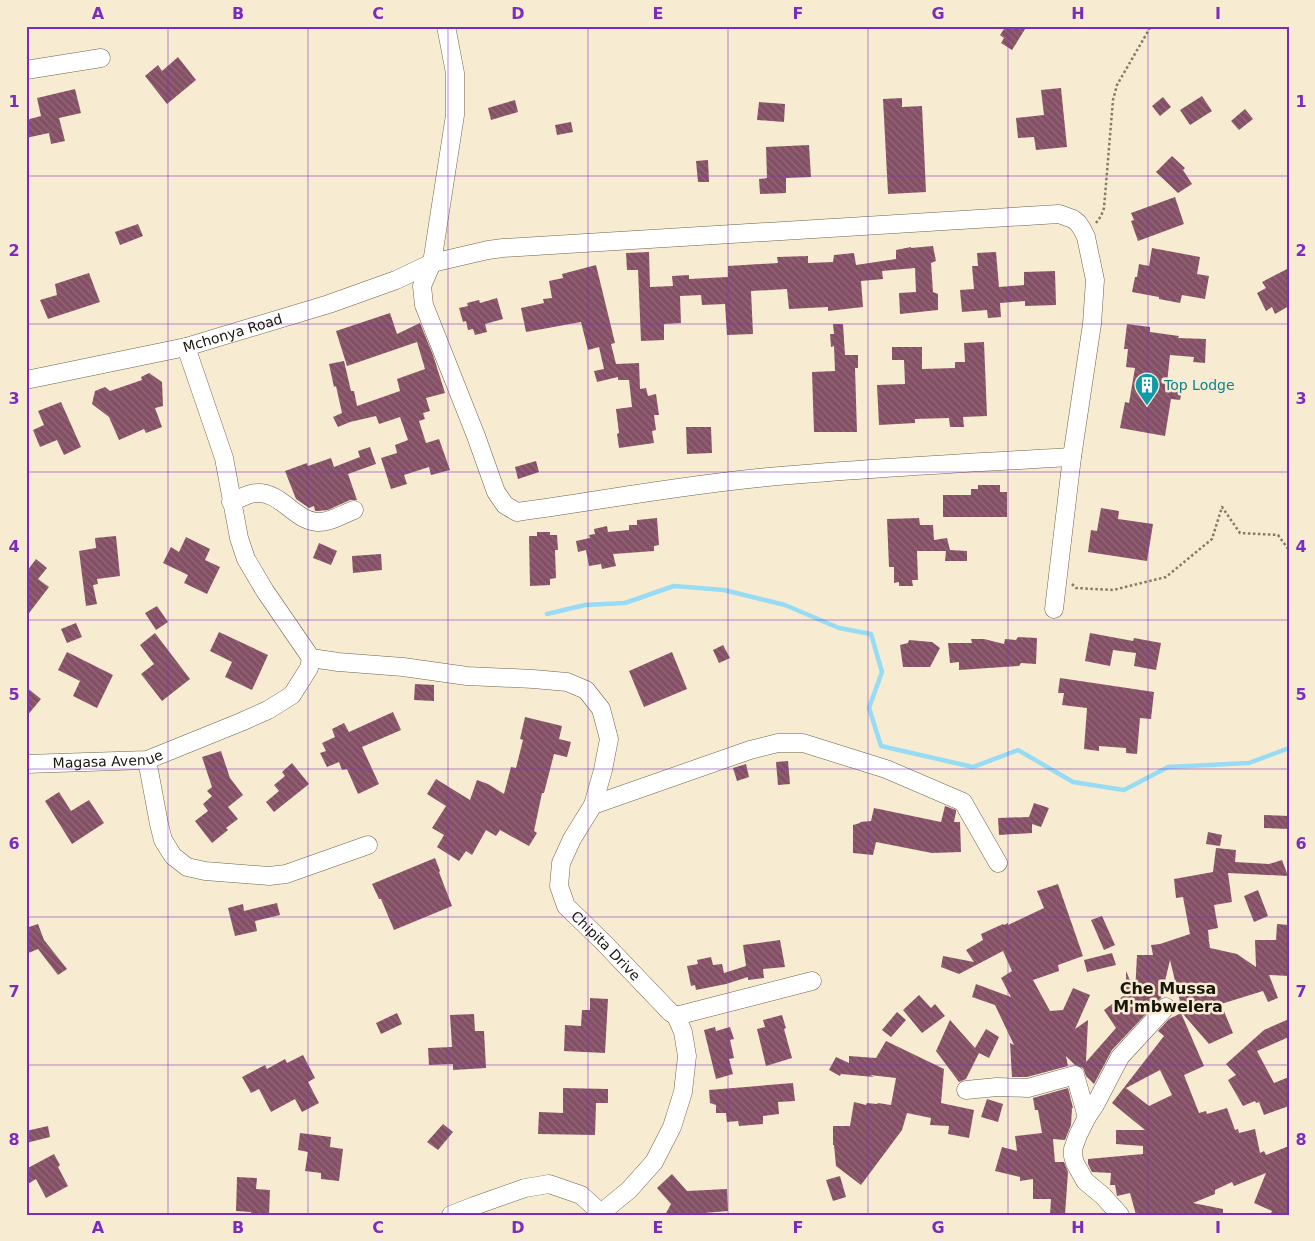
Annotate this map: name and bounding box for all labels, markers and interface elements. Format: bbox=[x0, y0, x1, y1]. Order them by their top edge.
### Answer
text: A bbox=[92, 4, 105, 23]
text: B bbox=[232, 4, 244, 23]
text: C bbox=[372, 4, 384, 23]
text: D bbox=[511, 4, 525, 23]
text: E bbox=[653, 4, 663, 23]
text: F bbox=[793, 4, 803, 23]
text: G bbox=[931, 4, 945, 23]
text: H bbox=[1071, 4, 1085, 23]
text: I bbox=[1215, 4, 1221, 23]
text: 1 bbox=[8, 92, 20, 111]
text: 1 bbox=[1295, 92, 1307, 111]
text: 2 bbox=[8, 241, 20, 260]
text: 2 bbox=[1295, 241, 1307, 260]
street label: Mchonya Road bbox=[181, 311, 284, 355]
building icon: Top Lodge bbox=[1134, 372, 1160, 406]
place label: Top Lodge bbox=[1163, 377, 1235, 393]
text: 3 bbox=[8, 389, 20, 408]
text: 3 bbox=[1295, 389, 1307, 408]
text: 4 bbox=[8, 537, 20, 556]
text: 4 bbox=[1295, 537, 1307, 556]
text: 5 bbox=[8, 685, 20, 704]
text: 5 bbox=[1295, 685, 1307, 704]
street label: Magasa Avenue bbox=[52, 747, 165, 771]
text: 6 bbox=[8, 834, 20, 853]
text: 6 bbox=[1295, 834, 1307, 853]
street label: Chipita Drive bbox=[568, 908, 644, 984]
district label: Che Mussa M'mbwelera bbox=[1113, 979, 1223, 1016]
text: 7 bbox=[8, 982, 20, 1001]
text: 7 bbox=[1295, 982, 1307, 1001]
text: 8 bbox=[8, 1130, 20, 1149]
text: 8 bbox=[1295, 1130, 1307, 1149]
text: A bbox=[92, 1218, 105, 1237]
text: B bbox=[232, 1218, 244, 1237]
text: C bbox=[372, 1218, 384, 1237]
text: D bbox=[511, 1218, 525, 1237]
text: E bbox=[653, 1218, 663, 1237]
text: F bbox=[793, 1218, 803, 1237]
text: G bbox=[931, 1218, 945, 1237]
text: H bbox=[1071, 1218, 1085, 1237]
text: I bbox=[1215, 1218, 1221, 1237]

